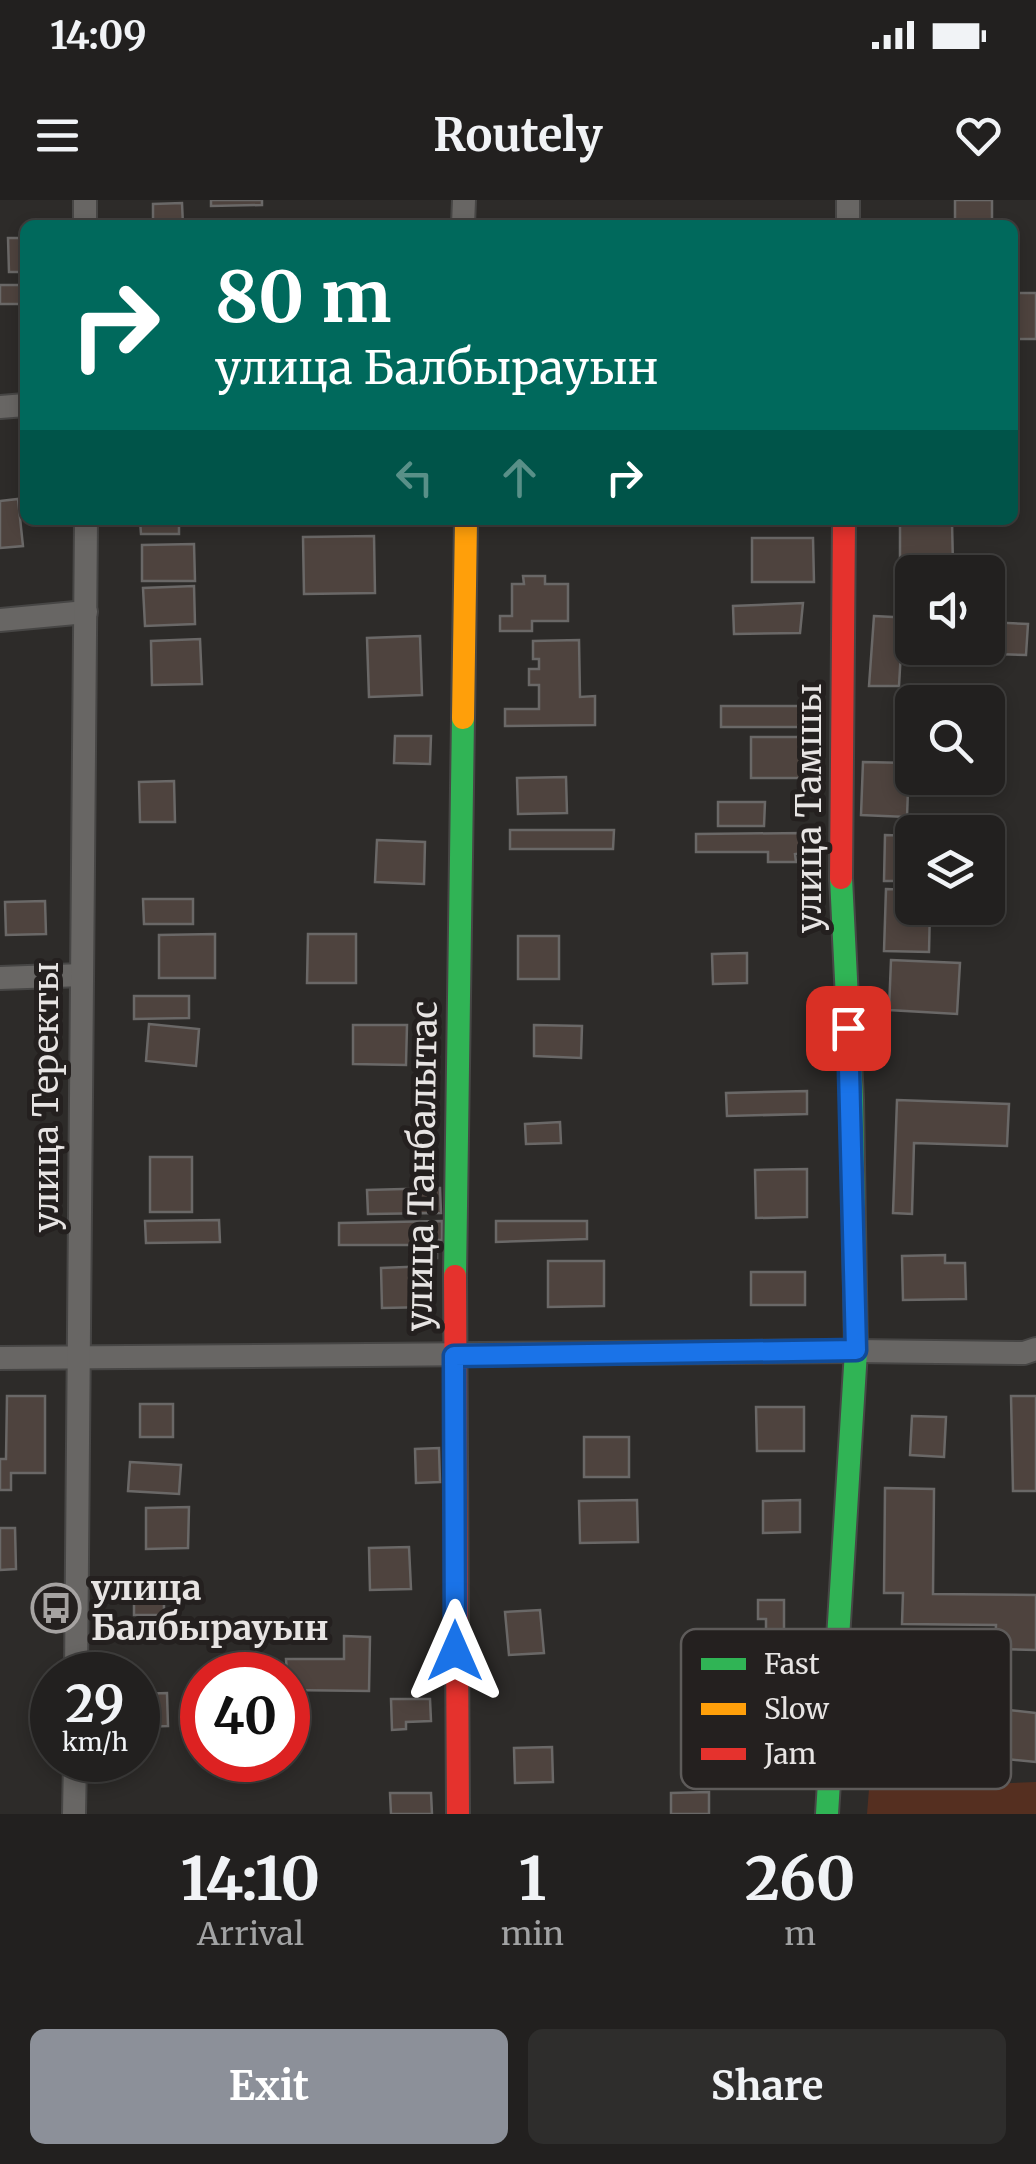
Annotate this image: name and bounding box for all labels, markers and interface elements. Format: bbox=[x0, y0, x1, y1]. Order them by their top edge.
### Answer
text: 14:09 bbox=[50, 12, 147, 59]
text: Routely bbox=[433, 107, 603, 163]
icon: menu bbox=[30, 108, 85, 163]
icon: heart bbox=[951, 108, 1006, 163]
text: 80 m bbox=[215, 253, 391, 341]
icon: right bbox=[50, 260, 180, 390]
text: улица Балбырауын bbox=[215, 340, 658, 396]
icon: left bbox=[387, 450, 442, 505]
icon: ahead bbox=[492, 450, 547, 505]
icon: right bbox=[597, 450, 652, 505]
map controls bbox=[895, 555, 1005, 925]
button: sound bbox=[895, 555, 1005, 665]
street label: улица Тамшы bbox=[787, 683, 831, 933]
button: search bbox=[895, 685, 1005, 795]
button: layers bbox=[895, 815, 1005, 925]
street label: улица Теректы bbox=[24, 962, 68, 1232]
pin bbox=[806, 986, 891, 1071]
street label: улица Танбалытас bbox=[397, 1000, 447, 1332]
icon: arrive bbox=[821, 1001, 876, 1056]
place label: улица Балбырауын bbox=[91, 1566, 329, 1650]
bus stop icon: улица Балбырауын bbox=[30, 1582, 82, 1634]
position arrow bbox=[403, 1599, 507, 1703]
legend bbox=[681, 1629, 1011, 1789]
text: Fast bbox=[764, 1646, 820, 1682]
speed limit sign: 40 bbox=[180, 1652, 310, 1782]
text: 29 bbox=[65, 1673, 125, 1736]
text: Slow bbox=[764, 1691, 829, 1727]
text: km/h bbox=[62, 1726, 128, 1758]
text: Jam bbox=[763, 1736, 817, 1772]
text: 14:10 bbox=[181, 1841, 320, 1916]
text: 1 bbox=[519, 1841, 546, 1916]
text: 260 bbox=[745, 1841, 855, 1916]
text: Arrival bbox=[197, 1914, 304, 1954]
text: min bbox=[501, 1914, 564, 1954]
text: m bbox=[784, 1914, 816, 1954]
button: Exit bbox=[30, 2029, 508, 2144]
button: Share bbox=[528, 2029, 1006, 2144]

